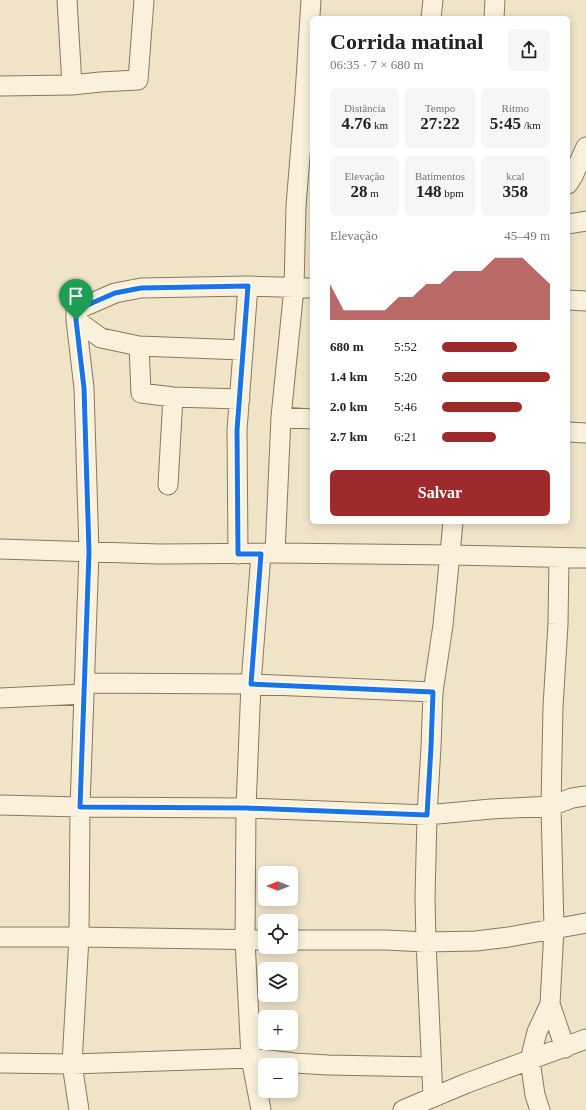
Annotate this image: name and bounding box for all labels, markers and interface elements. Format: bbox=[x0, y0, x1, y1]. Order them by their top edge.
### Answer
text: Corrida matinal bbox=[330, 29, 483, 54]
button: share bbox=[508, 29, 550, 71]
text: 06:35 · 7 × 680 m bbox=[330, 57, 424, 72]
text: Distância bbox=[344, 102, 385, 114]
text: Tempo bbox=[425, 102, 455, 114]
text: Ritmo bbox=[502, 102, 529, 114]
text: 4.76 bbox=[341, 114, 371, 133]
text: 27:22 bbox=[420, 114, 460, 133]
text: 5:45 bbox=[490, 114, 521, 133]
text: km bbox=[371, 119, 388, 131]
text: /km bbox=[521, 119, 541, 131]
text: Elevação bbox=[345, 170, 385, 182]
text: Batimentos bbox=[415, 170, 465, 182]
text: kcal bbox=[506, 170, 524, 182]
text: 28 bbox=[351, 182, 368, 201]
text: 148 bbox=[416, 182, 442, 201]
text: 358 bbox=[503, 182, 528, 201]
text: m bbox=[368, 187, 379, 199]
text: bpm bbox=[442, 187, 464, 199]
text: Elevação bbox=[330, 228, 378, 243]
text: 45–49 m bbox=[504, 228, 550, 243]
pin bbox=[59, 279, 93, 320]
icon: arrive bbox=[65, 285, 87, 307]
text: 680 m bbox=[330, 339, 364, 354]
text: 5:52 bbox=[394, 339, 417, 354]
text: 1.4 km bbox=[330, 369, 368, 384]
text: 5:20 bbox=[394, 369, 417, 384]
text: 2.0 km bbox=[330, 399, 368, 414]
text: 5:46 bbox=[394, 399, 417, 414]
text: 2.7 km bbox=[330, 429, 368, 444]
text: 6:21 bbox=[394, 429, 417, 444]
button: Salvar bbox=[330, 470, 550, 516]
north arrow bbox=[258, 866, 298, 906]
map controls bbox=[258, 866, 298, 1098]
button: locate bbox=[258, 914, 298, 954]
button: layers bbox=[258, 962, 298, 1002]
button: + bbox=[258, 1010, 298, 1050]
button: − bbox=[258, 1058, 298, 1098]

